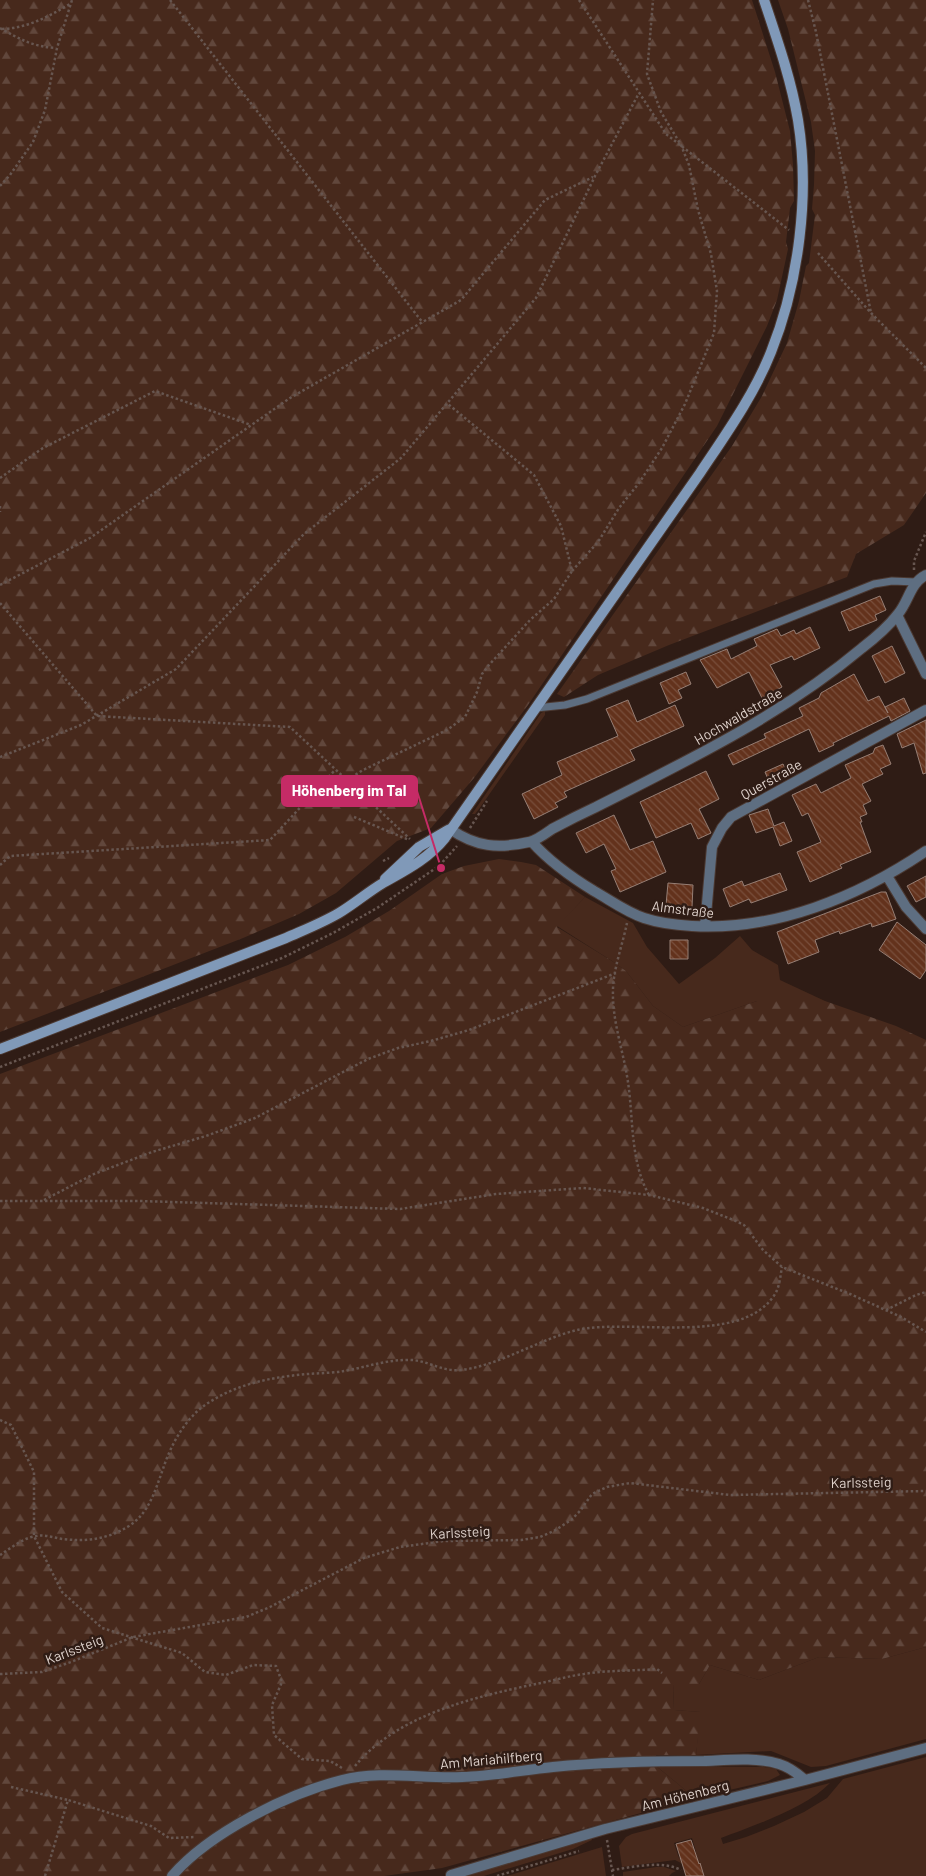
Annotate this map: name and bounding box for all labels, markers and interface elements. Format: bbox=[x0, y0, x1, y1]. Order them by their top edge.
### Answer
street label: Hochwaldstraße bbox=[691, 684, 785, 748]
street label: Querstraße bbox=[737, 755, 805, 803]
callout: Höhenberg im Tal bbox=[282, 776, 417, 806]
text: Höhenberg im Tal bbox=[292, 781, 406, 799]
street label: Almstraße bbox=[651, 897, 715, 921]
street label: Karlssteig bbox=[831, 1473, 891, 1491]
street label: Karlssteig bbox=[429, 1522, 491, 1542]
street label: Karlssteig bbox=[43, 1630, 105, 1668]
street label: Am Mariahilfberg bbox=[439, 1746, 543, 1772]
street label: Am Höhenberg bbox=[640, 1776, 730, 1814]

